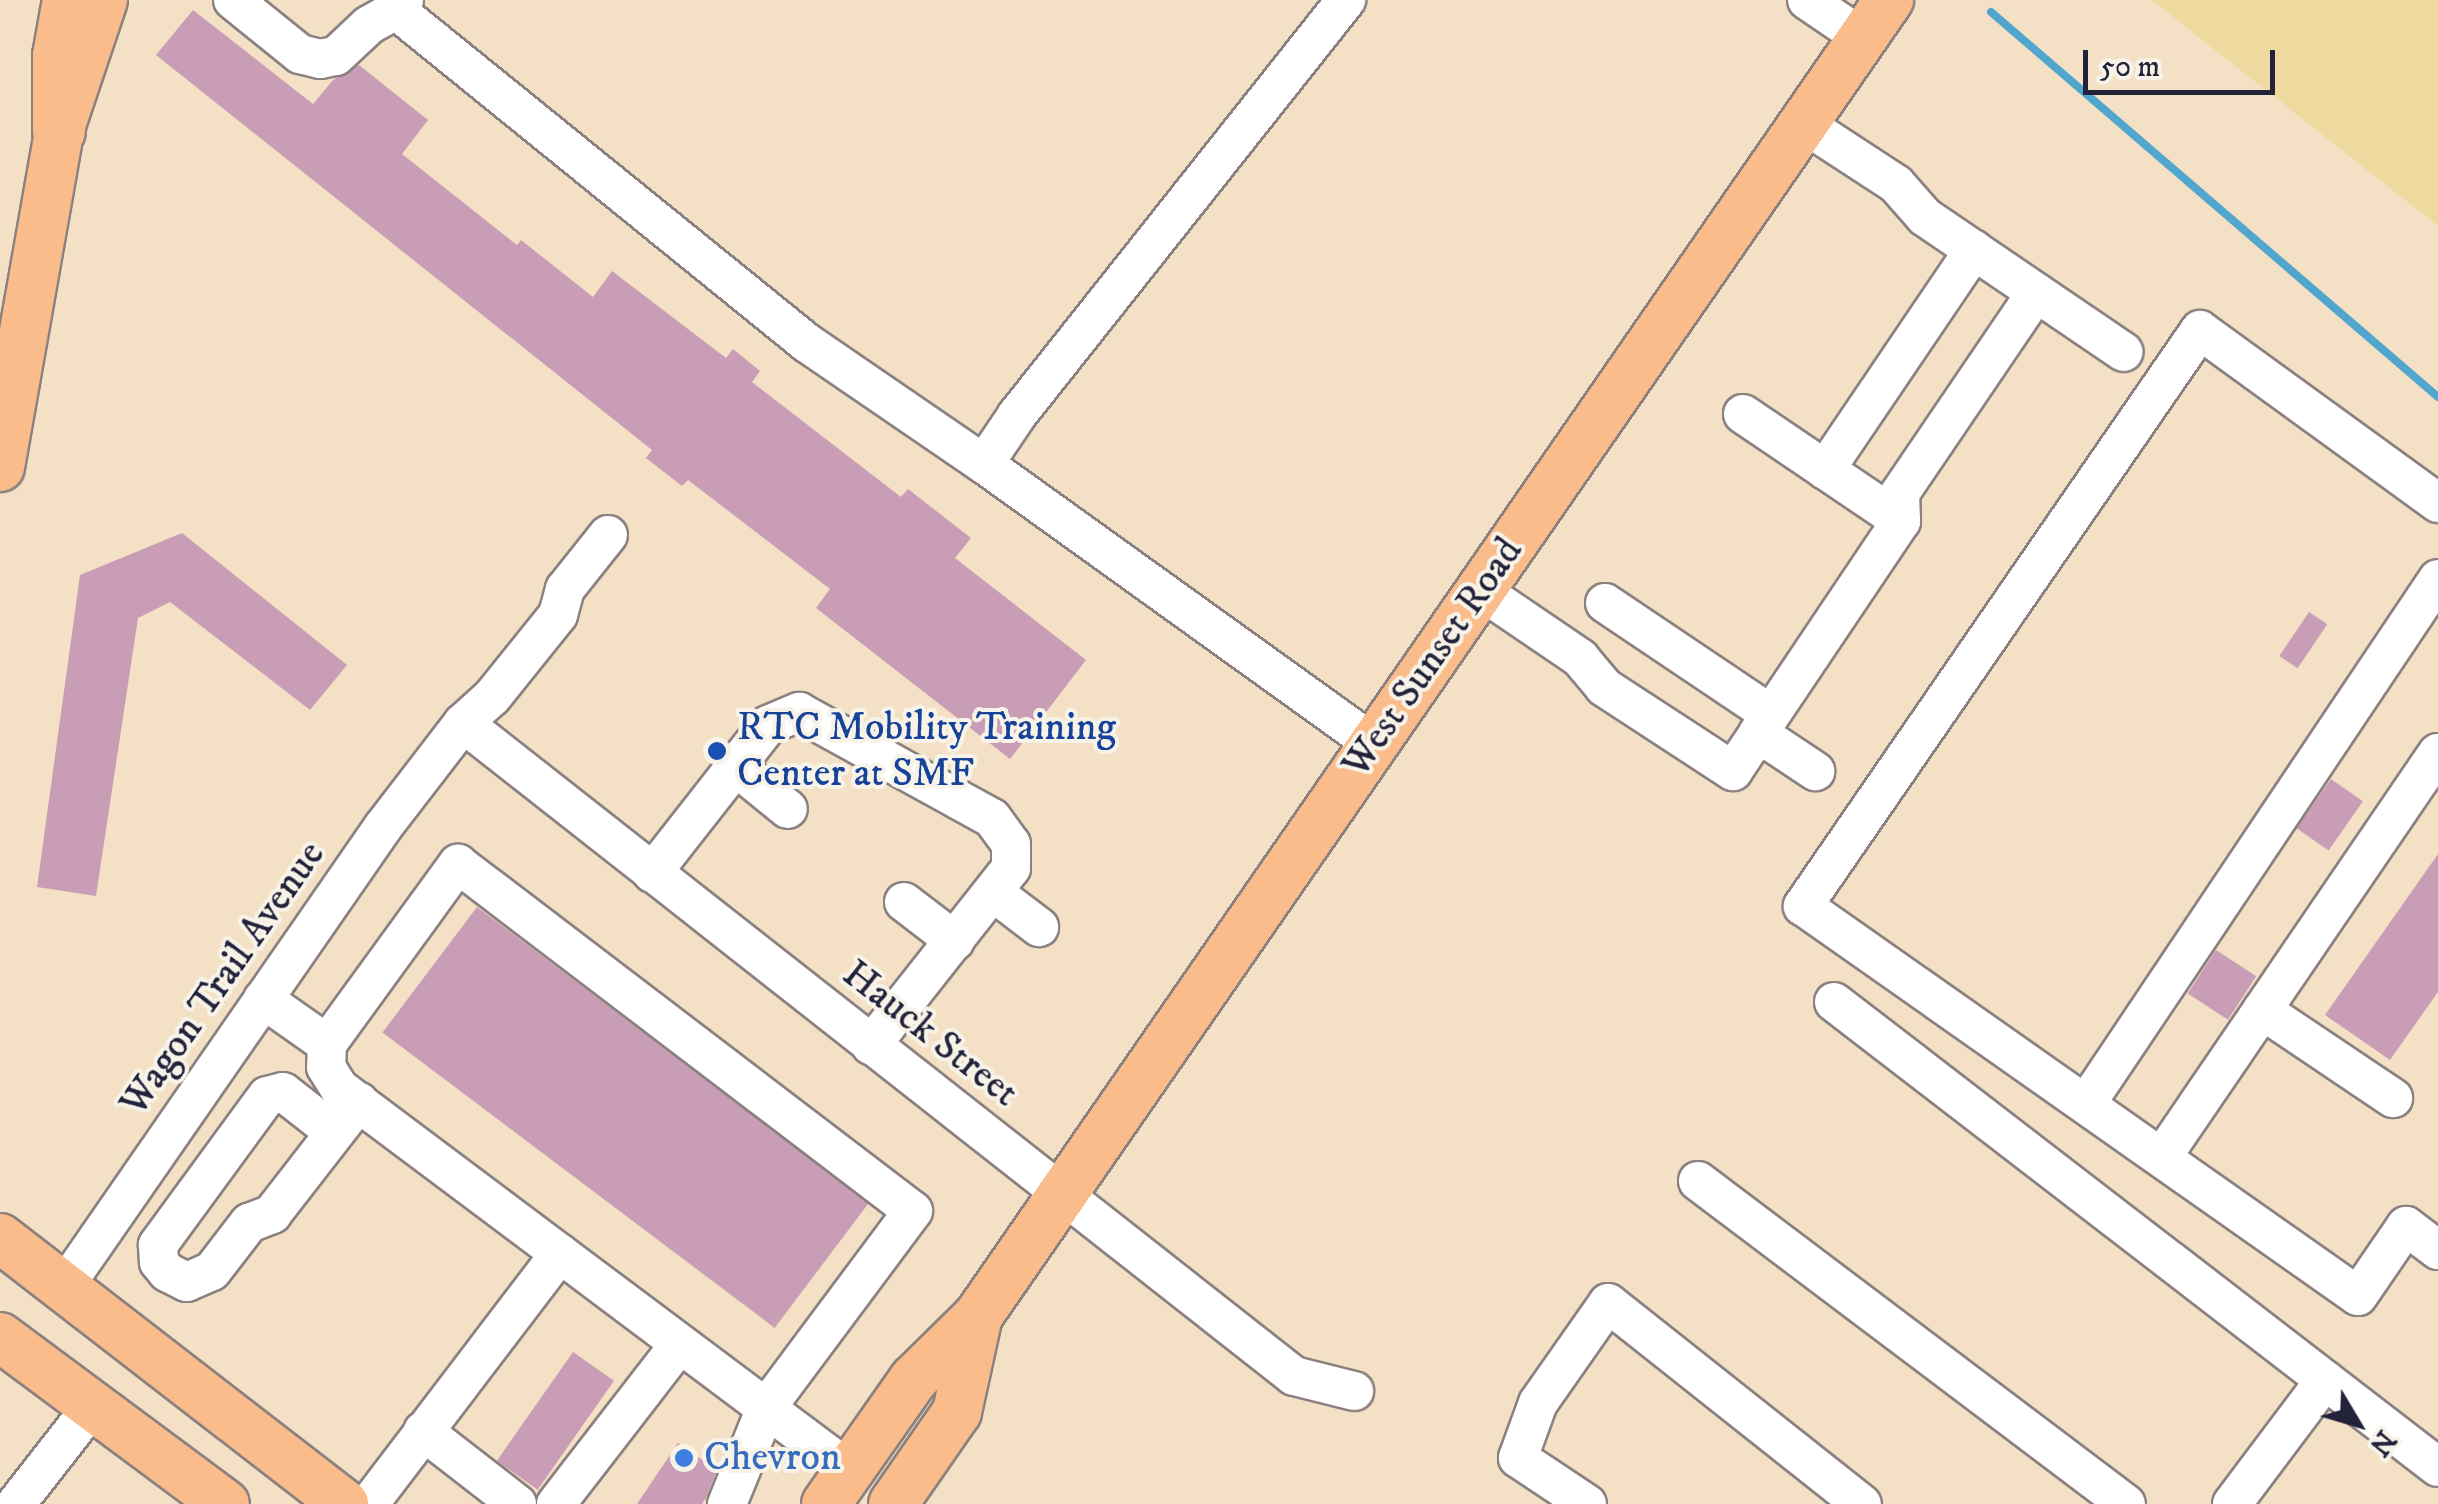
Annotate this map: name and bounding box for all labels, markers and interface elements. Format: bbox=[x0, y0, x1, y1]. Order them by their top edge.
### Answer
scale bar bbox=[2088, 30, 2280, 92]
text: 50 m bbox=[2100, 49, 2160, 86]
street label: West Sunset Road bbox=[1333, 529, 1533, 787]
place label: RTC Mobility Training Center at SMF bbox=[737, 704, 1116, 798]
marker: RTC Mobility Training Center at SMF bbox=[706, 740, 728, 762]
street label: Wagon Trail Avenue bbox=[110, 833, 336, 1125]
street label: Hauck Street bbox=[832, 950, 1028, 1118]
north arrow bbox=[2308, 1374, 2408, 1474]
text: N bbox=[2361, 1423, 2403, 1463]
place label: Chevron bbox=[704, 1434, 841, 1482]
marker: Chevron bbox=[673, 1447, 695, 1469]

